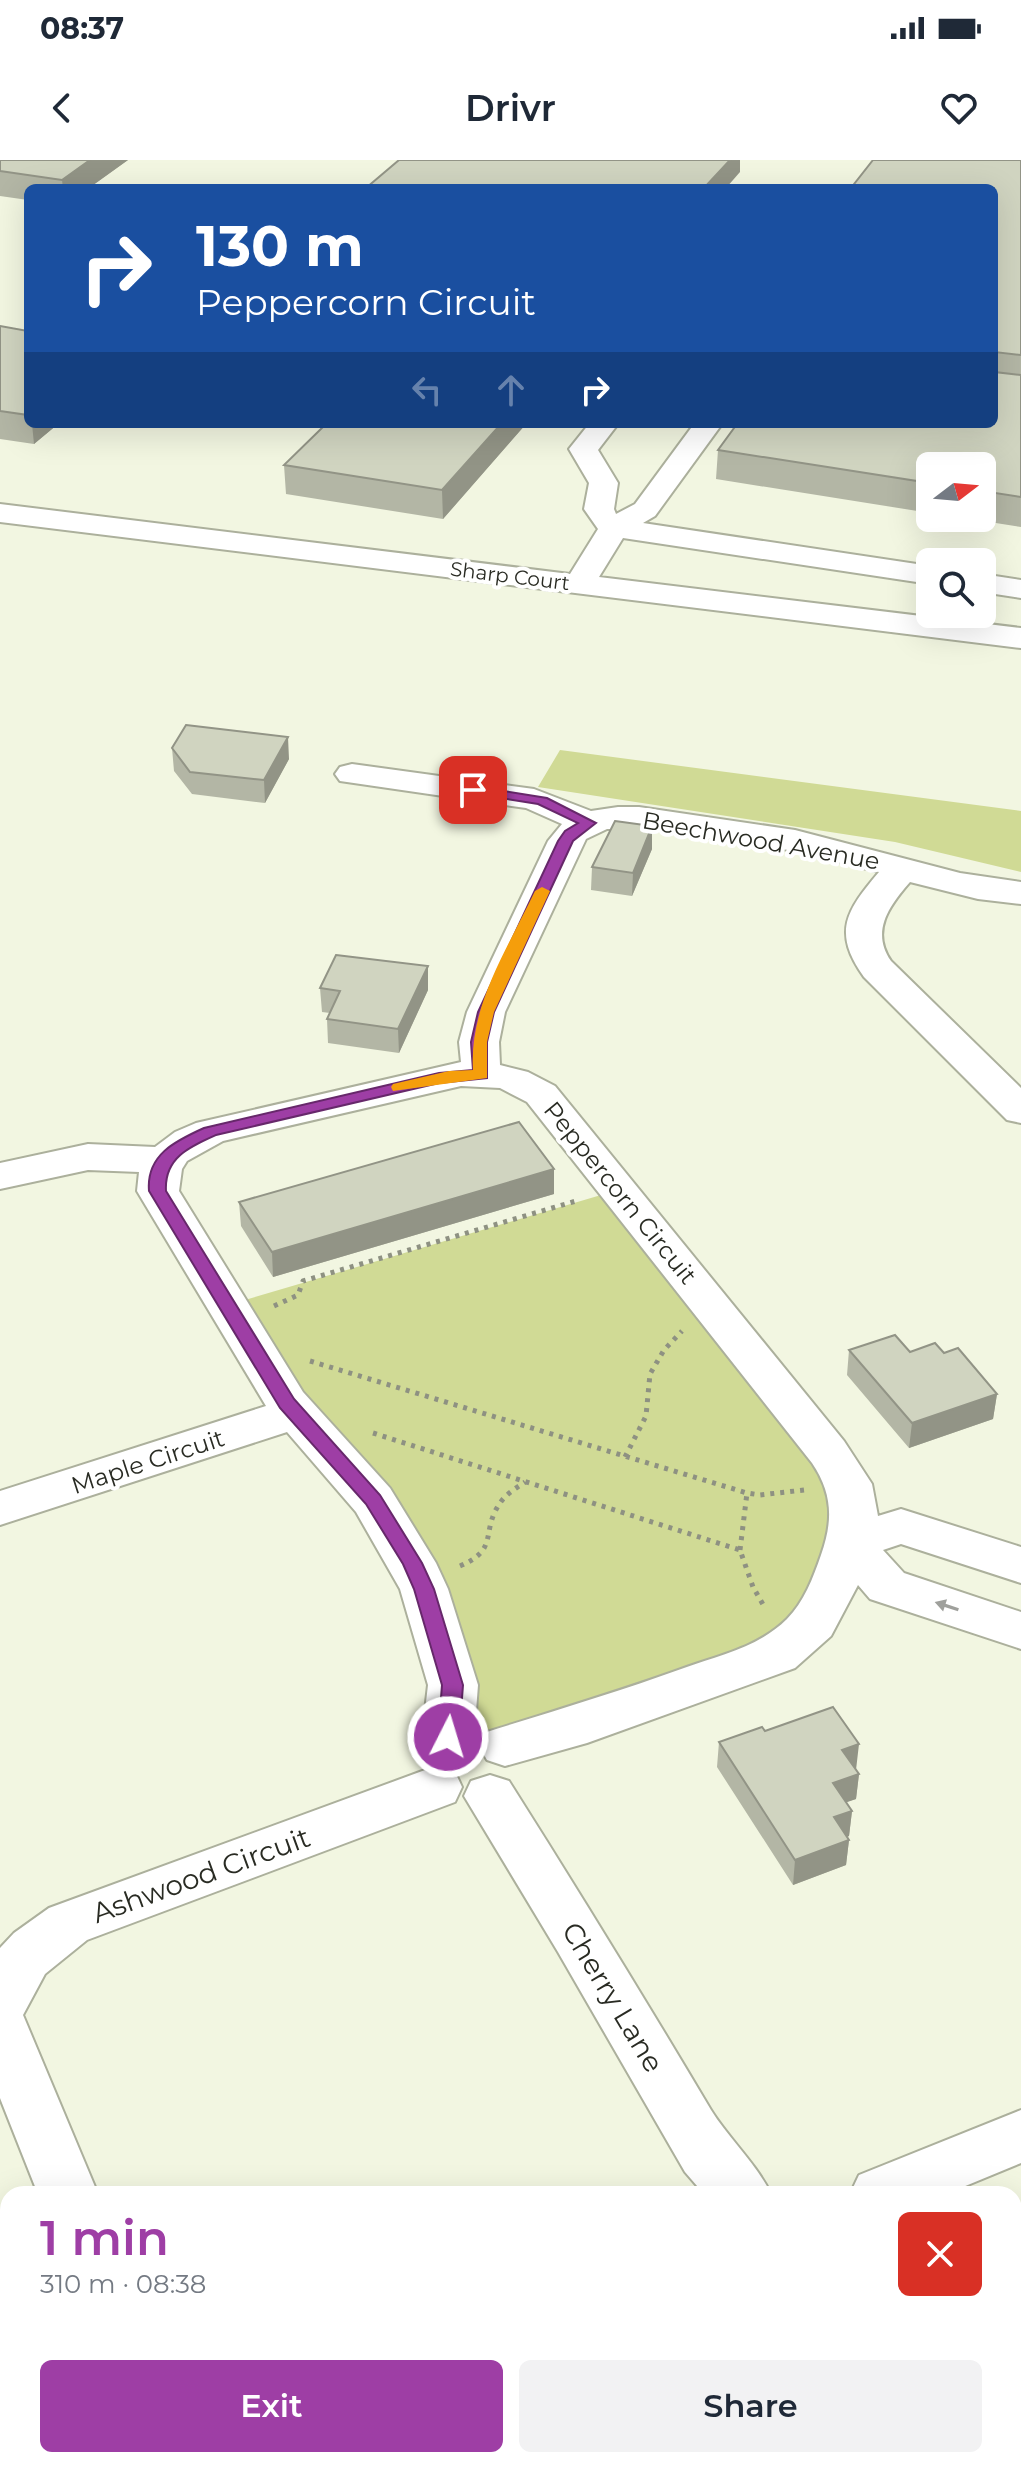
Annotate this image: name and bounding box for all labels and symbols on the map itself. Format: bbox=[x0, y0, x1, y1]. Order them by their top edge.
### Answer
north arrow bbox=[916, 452, 996, 532]
street label: Sharp Court bbox=[449, 557, 571, 595]
pin bbox=[439, 756, 507, 824]
street label: Beechwood Avenue bbox=[640, 805, 882, 876]
street label: Peppercorn Circuit bbox=[538, 1096, 703, 1290]
street label: Maple Circuit bbox=[68, 1423, 228, 1500]
one-way arrow bbox=[935, 1600, 959, 1612]
position arrow bbox=[406, 1695, 490, 1779]
street label: Ashwood Circuit bbox=[87, 1820, 315, 1930]
street label: Cherry Lane bbox=[555, 1916, 671, 2078]

